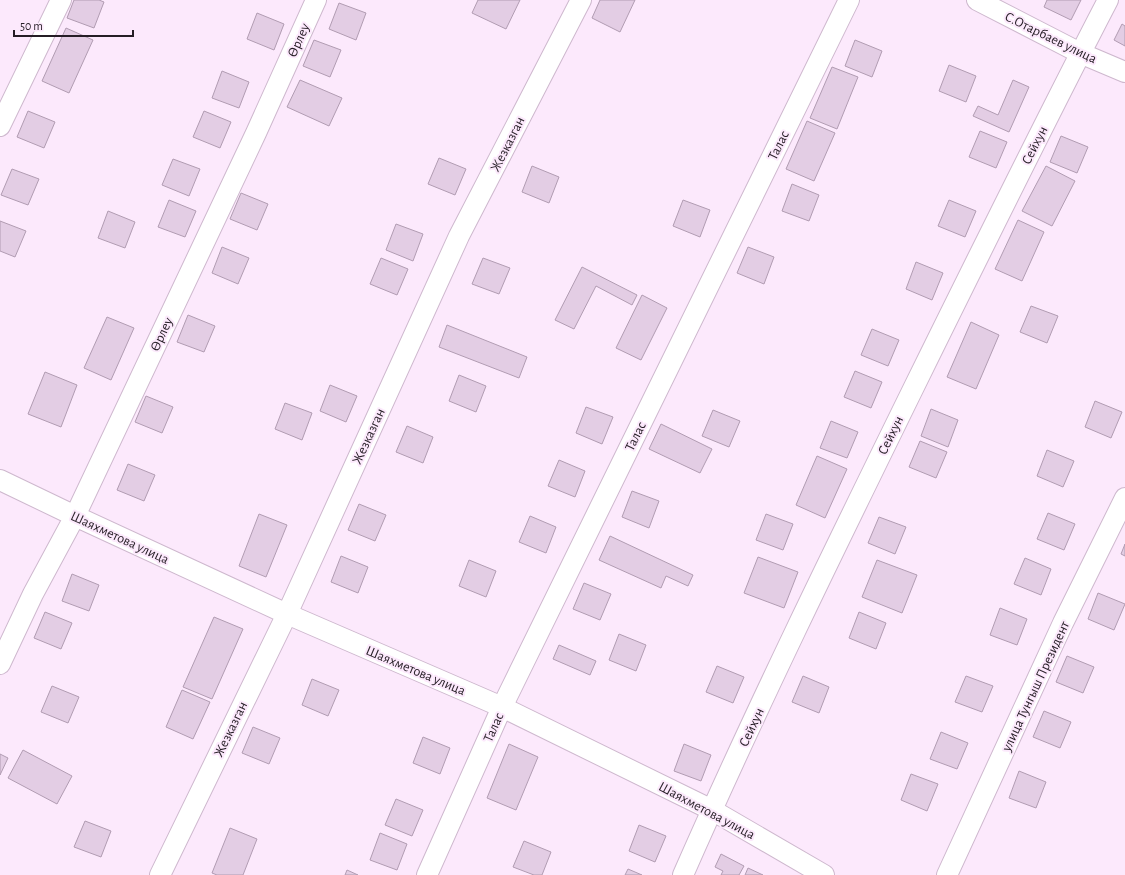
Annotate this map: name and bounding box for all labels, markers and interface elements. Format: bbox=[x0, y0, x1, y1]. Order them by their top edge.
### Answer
street label: С.Отарбаев улица bbox=[1002, 10, 1099, 66]
scale bar bbox=[14, 12, 133, 38]
text: 50 m bbox=[20, 20, 43, 32]
street label: Өрлеу bbox=[285, 21, 313, 59]
street label: Жезказган bbox=[488, 115, 528, 174]
street label: Сейхун bbox=[1019, 124, 1050, 167]
street label: Талас bbox=[766, 128, 792, 162]
street label: Өрлеу bbox=[148, 315, 176, 353]
street label: Жезказган bbox=[350, 406, 388, 466]
street label: Сейхун bbox=[876, 414, 906, 457]
street label: Талас bbox=[623, 419, 649, 453]
street label: Шаяхметова улица bbox=[68, 509, 171, 567]
street label: улица Тунгыш Президент bbox=[999, 618, 1073, 755]
street label: Шаяхметова улица bbox=[364, 644, 468, 698]
street label: Жезказган bbox=[212, 700, 250, 759]
street label: Сейхун bbox=[737, 706, 767, 749]
street label: Талас bbox=[481, 710, 507, 744]
street label: Шаяхметова улица bbox=[656, 780, 758, 842]

